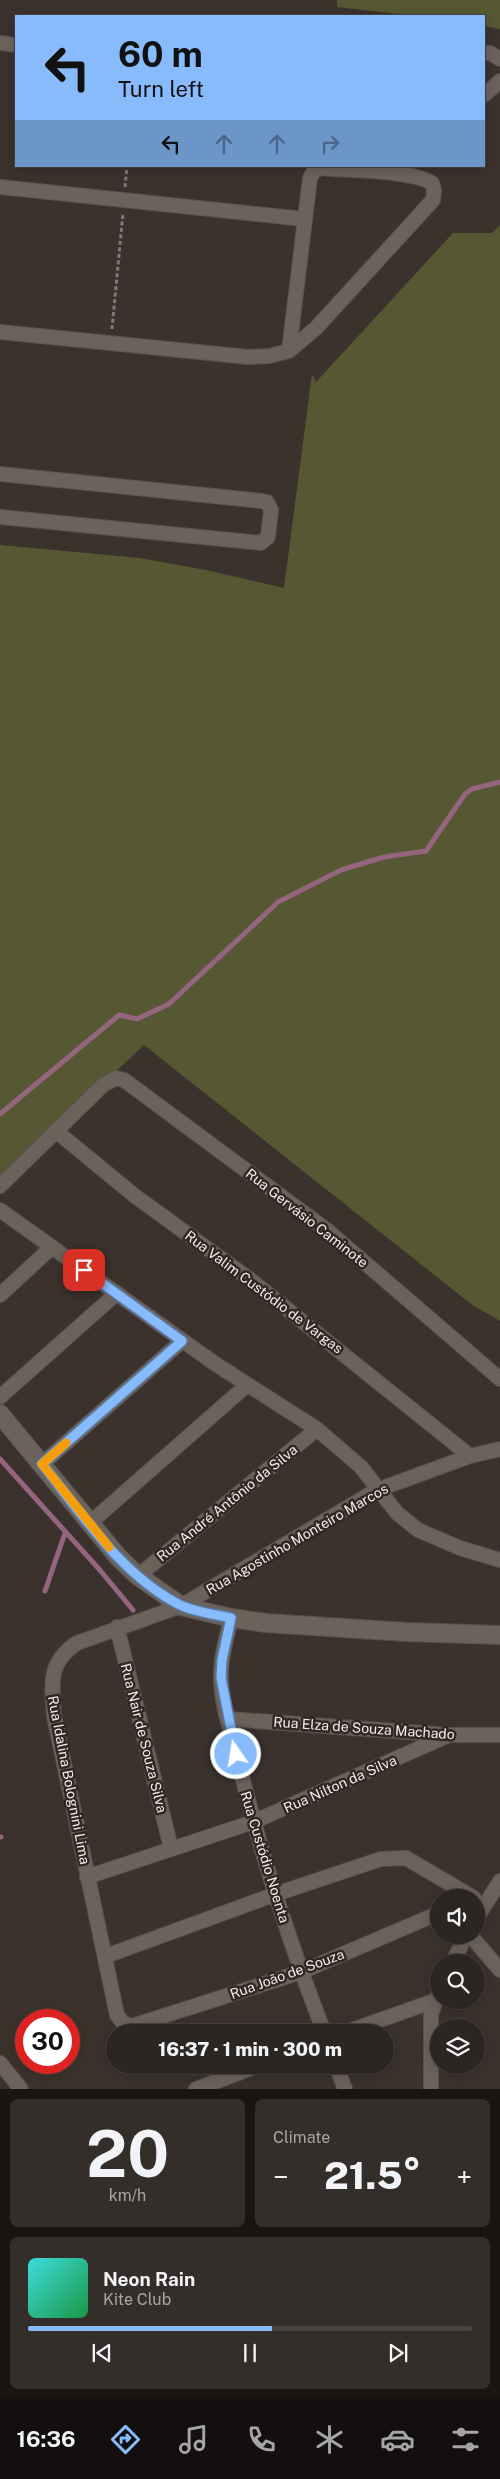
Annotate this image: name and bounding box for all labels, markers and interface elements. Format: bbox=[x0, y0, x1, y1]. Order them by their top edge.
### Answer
text: 60 m bbox=[118, 34, 203, 75]
icon: left bbox=[35, 35, 100, 100]
text: Turn left bbox=[118, 76, 204, 102]
icon: left bbox=[157, 130, 185, 158]
icon: ahead bbox=[210, 130, 238, 158]
icon: ahead bbox=[263, 130, 291, 158]
icon: right bbox=[316, 130, 344, 158]
street label: Rua Gervásio Caminote bbox=[243, 1165, 371, 1271]
street label: Rua Valim Custódio de Vargas bbox=[182, 1227, 346, 1357]
pin bbox=[63, 1249, 105, 1291]
icon: arrive bbox=[70, 1256, 98, 1284]
street label: Rua André Antônio da Silva bbox=[153, 1441, 301, 1565]
street label: Rua Agostinho Monteiro Marcos bbox=[203, 1480, 391, 1598]
street label: Rua Nair de Souza Silva bbox=[118, 1662, 170, 1814]
street label: Rua Idalina Bolognini Lima bbox=[45, 1694, 93, 1866]
street label: Rua Elza de Souza Machado bbox=[273, 1714, 455, 1742]
position arrow bbox=[209, 1727, 261, 1779]
street label: Rua Nilton da Silva bbox=[281, 1752, 399, 1816]
street label: Rua Custódio Noenta bbox=[237, 1789, 293, 1925]
map controls bbox=[430, 1889, 485, 2074]
button: sound bbox=[430, 1889, 485, 1944]
street label: Rua João de Souza bbox=[228, 1946, 346, 2002]
button: search bbox=[430, 1954, 485, 2009]
speed limit sign: 30 bbox=[15, 2009, 80, 2074]
button: layers bbox=[430, 2019, 485, 2074]
text: 16:37 · 1 min · 300 m bbox=[158, 2038, 342, 2060]
text: 20 bbox=[86, 2115, 169, 2192]
text: Climate bbox=[273, 2128, 330, 2147]
text: 21.5° bbox=[324, 2153, 421, 2198]
text: − bbox=[273, 2160, 289, 2193]
text: + bbox=[456, 2160, 472, 2193]
text: km/h bbox=[109, 2186, 146, 2205]
text: Neon Rain bbox=[103, 2268, 195, 2290]
text: Kite Club bbox=[103, 2290, 171, 2309]
icon: previous bbox=[88, 2339, 116, 2367]
icon: pause bbox=[236, 2339, 264, 2367]
icon: next bbox=[384, 2339, 412, 2367]
icon: directions bbox=[108, 2422, 143, 2457]
icon: music bbox=[176, 2422, 211, 2457]
icon: phone bbox=[244, 2422, 279, 2457]
icon: climate bbox=[312, 2422, 347, 2457]
icon: car bbox=[380, 2422, 415, 2457]
icon: filters bbox=[448, 2422, 483, 2457]
text: 16:36 bbox=[17, 2426, 75, 2452]

